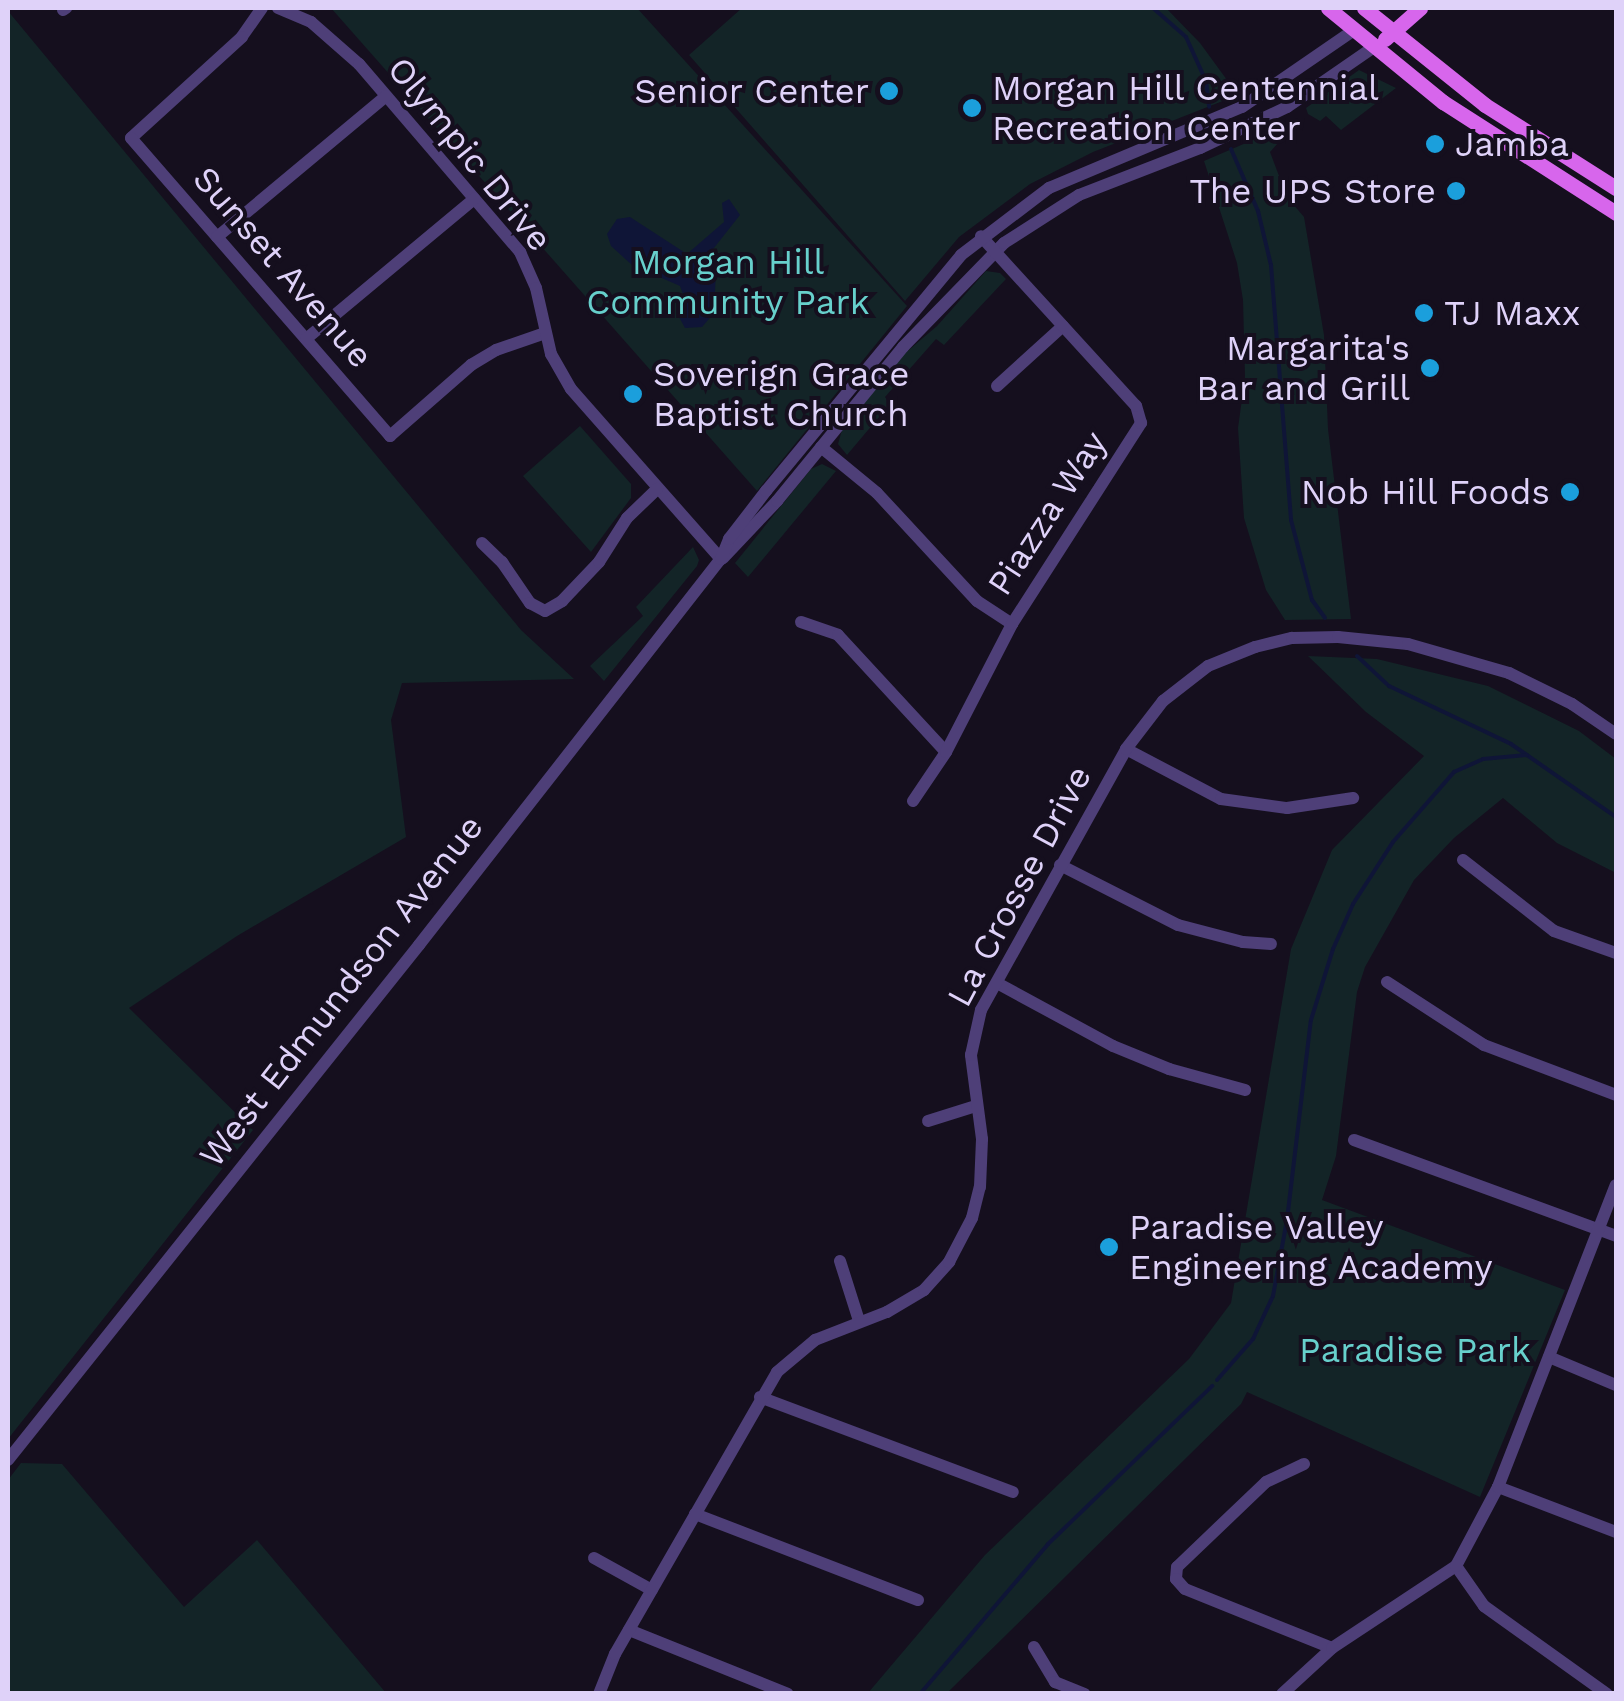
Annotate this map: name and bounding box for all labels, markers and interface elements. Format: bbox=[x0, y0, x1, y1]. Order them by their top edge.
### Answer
street label: Olympic Drive bbox=[379, 49, 561, 259]
place label: Morgan Hill Centennial Recreation Center bbox=[992, 67, 1380, 149]
place label: Senior Center bbox=[633, 70, 869, 112]
marker: Senior Center bbox=[878, 80, 900, 102]
marker: Morgan Hill Centennial Recreation Center bbox=[961, 97, 983, 119]
place label: Jamba bbox=[1455, 123, 1569, 165]
marker: Jamba bbox=[1424, 133, 1446, 155]
street label: Sunset Avenue bbox=[184, 157, 382, 377]
place label: The UPS Store bbox=[1189, 170, 1436, 212]
marker: The UPS Store bbox=[1445, 180, 1467, 202]
park label: Morgan Hill Community Park bbox=[586, 241, 870, 323]
place label: TJ Maxx bbox=[1444, 292, 1580, 334]
marker: TJ Maxx bbox=[1413, 302, 1435, 324]
place label: Margarita's Bar and Grill bbox=[1195, 327, 1410, 409]
place label: Soverign Grace Baptist Church bbox=[653, 353, 909, 435]
marker: Margarita's Bar and Grill bbox=[1419, 357, 1441, 379]
marker: Soverign Grace Baptist Church bbox=[622, 383, 644, 405]
street label: Piazza Way bbox=[978, 422, 1116, 604]
place label: Nob Hill Foods bbox=[1300, 471, 1550, 513]
marker: Nob Hill Foods bbox=[1559, 481, 1581, 503]
street label: La Crosse Drive bbox=[938, 758, 1100, 1014]
street label: West Edmundson Avenue bbox=[190, 806, 492, 1176]
place label: Paradise Valley Engineering Academy bbox=[1129, 1206, 1494, 1288]
marker: Paradise Valley Engineering Academy bbox=[1098, 1236, 1120, 1258]
park label: Paradise Park bbox=[1299, 1329, 1531, 1371]

